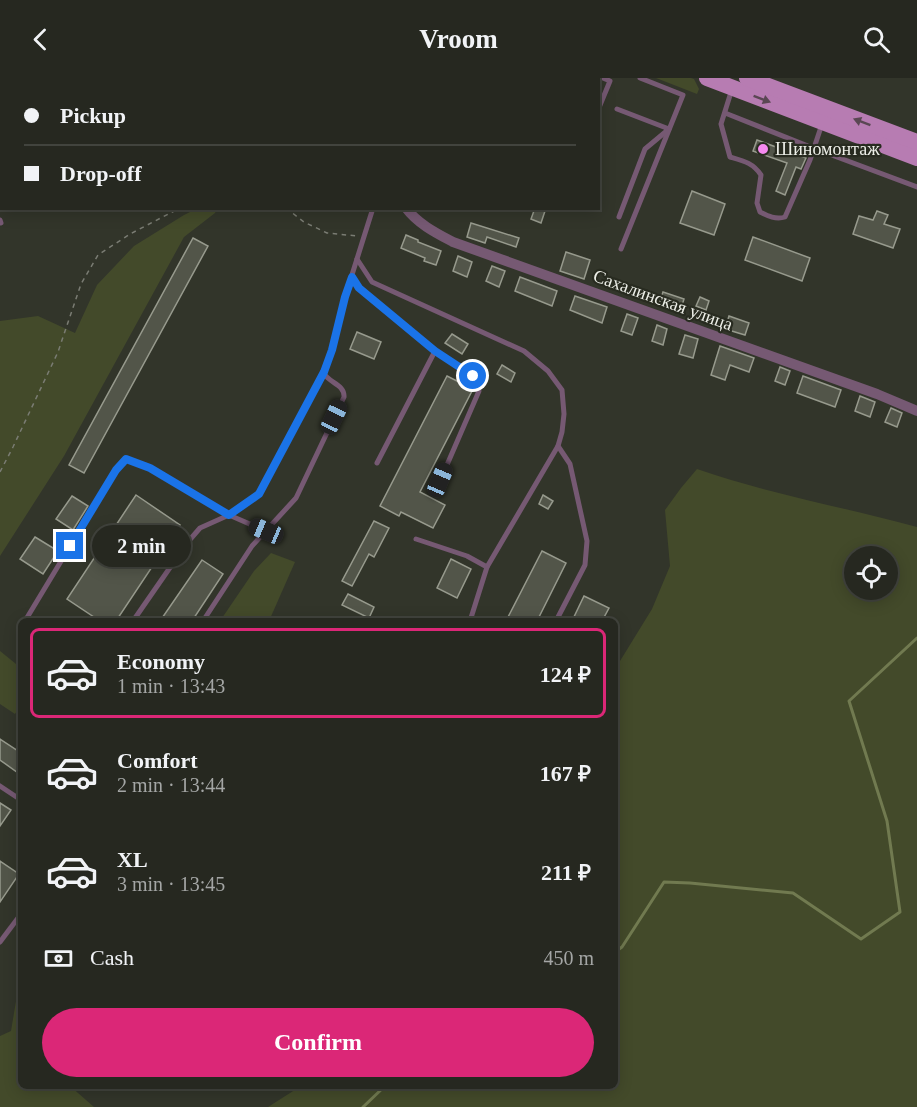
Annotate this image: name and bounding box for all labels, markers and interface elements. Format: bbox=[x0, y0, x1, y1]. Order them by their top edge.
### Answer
icon: back bbox=[24, 23, 57, 56]
icon: search bbox=[860, 23, 893, 56]
text: Vroom bbox=[419, 24, 498, 54]
one-way arrow bbox=[753, 95, 771, 104]
text: Pickup bbox=[60, 103, 126, 128]
one-way arrow bbox=[853, 116, 871, 126]
place label: Шиномонтаж bbox=[775, 139, 880, 159]
marker: Шиномонтаж bbox=[756, 142, 770, 156]
text: Drop-off bbox=[60, 161, 141, 186]
street label: Сахалинская улица bbox=[591, 265, 735, 335]
route start bbox=[459, 362, 486, 389]
car bbox=[318, 397, 350, 437]
car bbox=[425, 460, 455, 500]
car bbox=[246, 516, 286, 546]
callout: 2 min bbox=[91, 525, 190, 567]
route end bbox=[56, 532, 83, 559]
text: 2 min bbox=[117, 535, 166, 557]
map controls bbox=[844, 546, 898, 600]
button: locate bbox=[844, 546, 898, 600]
icon: car bbox=[45, 646, 99, 700]
text: Economy bbox=[117, 649, 205, 674]
text: 124 ₽ bbox=[540, 662, 591, 687]
text: 1 min · 13:43 bbox=[117, 675, 225, 697]
icon: car bbox=[45, 745, 99, 799]
text: Comfort bbox=[117, 748, 198, 773]
text: 167 ₽ bbox=[540, 761, 591, 786]
text: 2 min · 13:44 bbox=[117, 774, 225, 796]
icon: car bbox=[45, 844, 99, 898]
text: XL bbox=[117, 847, 148, 872]
text: 211 ₽ bbox=[541, 860, 591, 885]
text: 3 min · 13:45 bbox=[117, 873, 225, 895]
icon: cash bbox=[42, 942, 75, 975]
text: Cash bbox=[90, 945, 134, 970]
text: 450 m bbox=[543, 947, 594, 969]
button: Confirm bbox=[42, 1008, 594, 1077]

